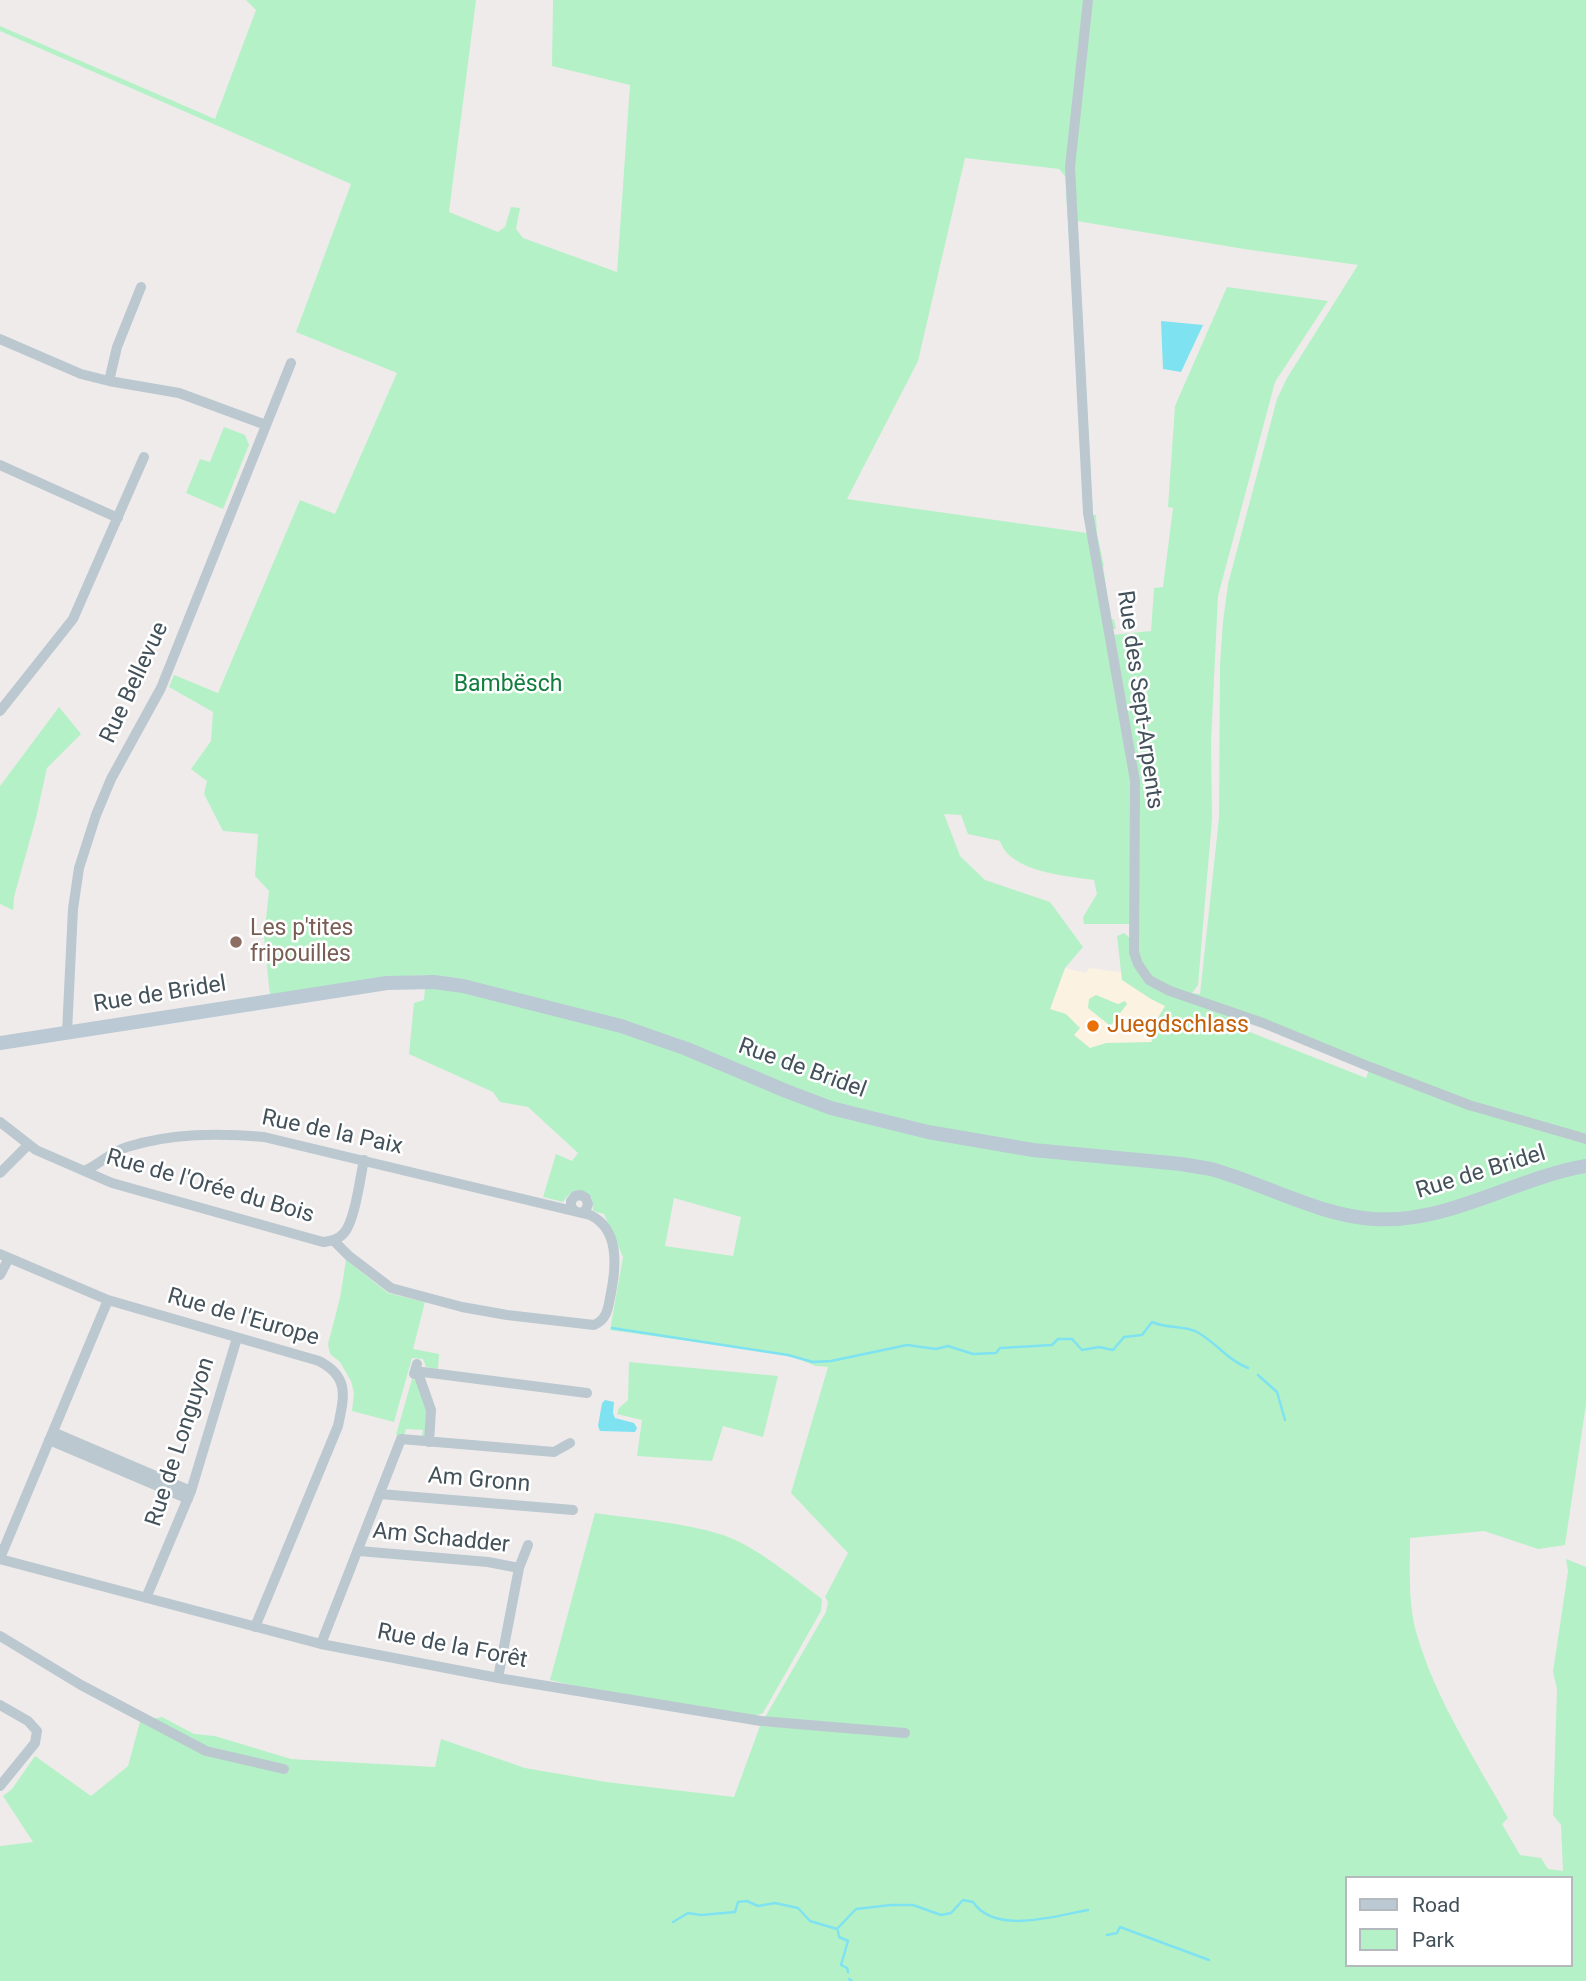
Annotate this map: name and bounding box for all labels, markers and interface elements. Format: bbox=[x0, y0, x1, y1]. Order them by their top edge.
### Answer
street label: Rue des Sept-Arpents bbox=[1110, 589, 1168, 811]
street label: Rue Bellevue bbox=[95, 618, 175, 748]
park label: Bambësch bbox=[454, 671, 562, 699]
place label: Les p'tites fripouilles bbox=[250, 915, 353, 969]
marker: Les p'tites fripouilles bbox=[228, 934, 244, 950]
street label: Rue de Bridel bbox=[92, 971, 228, 1019]
place label: Juegdschlass bbox=[1107, 1012, 1249, 1040]
marker: Juegdschlass bbox=[1085, 1018, 1101, 1034]
street label: Rue de Bridel bbox=[734, 1033, 870, 1105]
street label: Rue de la Paix bbox=[259, 1105, 405, 1161]
street label: Rue de Bridel bbox=[1413, 1140, 1549, 1206]
street label: Rue de l'Orée du Bois bbox=[103, 1144, 317, 1230]
street label: Rue de l'Europe bbox=[164, 1283, 322, 1353]
street label: Rue de Longuyon bbox=[141, 1354, 221, 1530]
street label: Am Gronn bbox=[427, 1463, 531, 1499]
street label: Am Schadder bbox=[371, 1518, 511, 1560]
street label: Rue de la Forêt bbox=[375, 1619, 529, 1675]
legend bbox=[1344, 1876, 1572, 1967]
text: Road bbox=[1412, 1893, 1460, 1917]
text: Park bbox=[1412, 1928, 1454, 1952]

